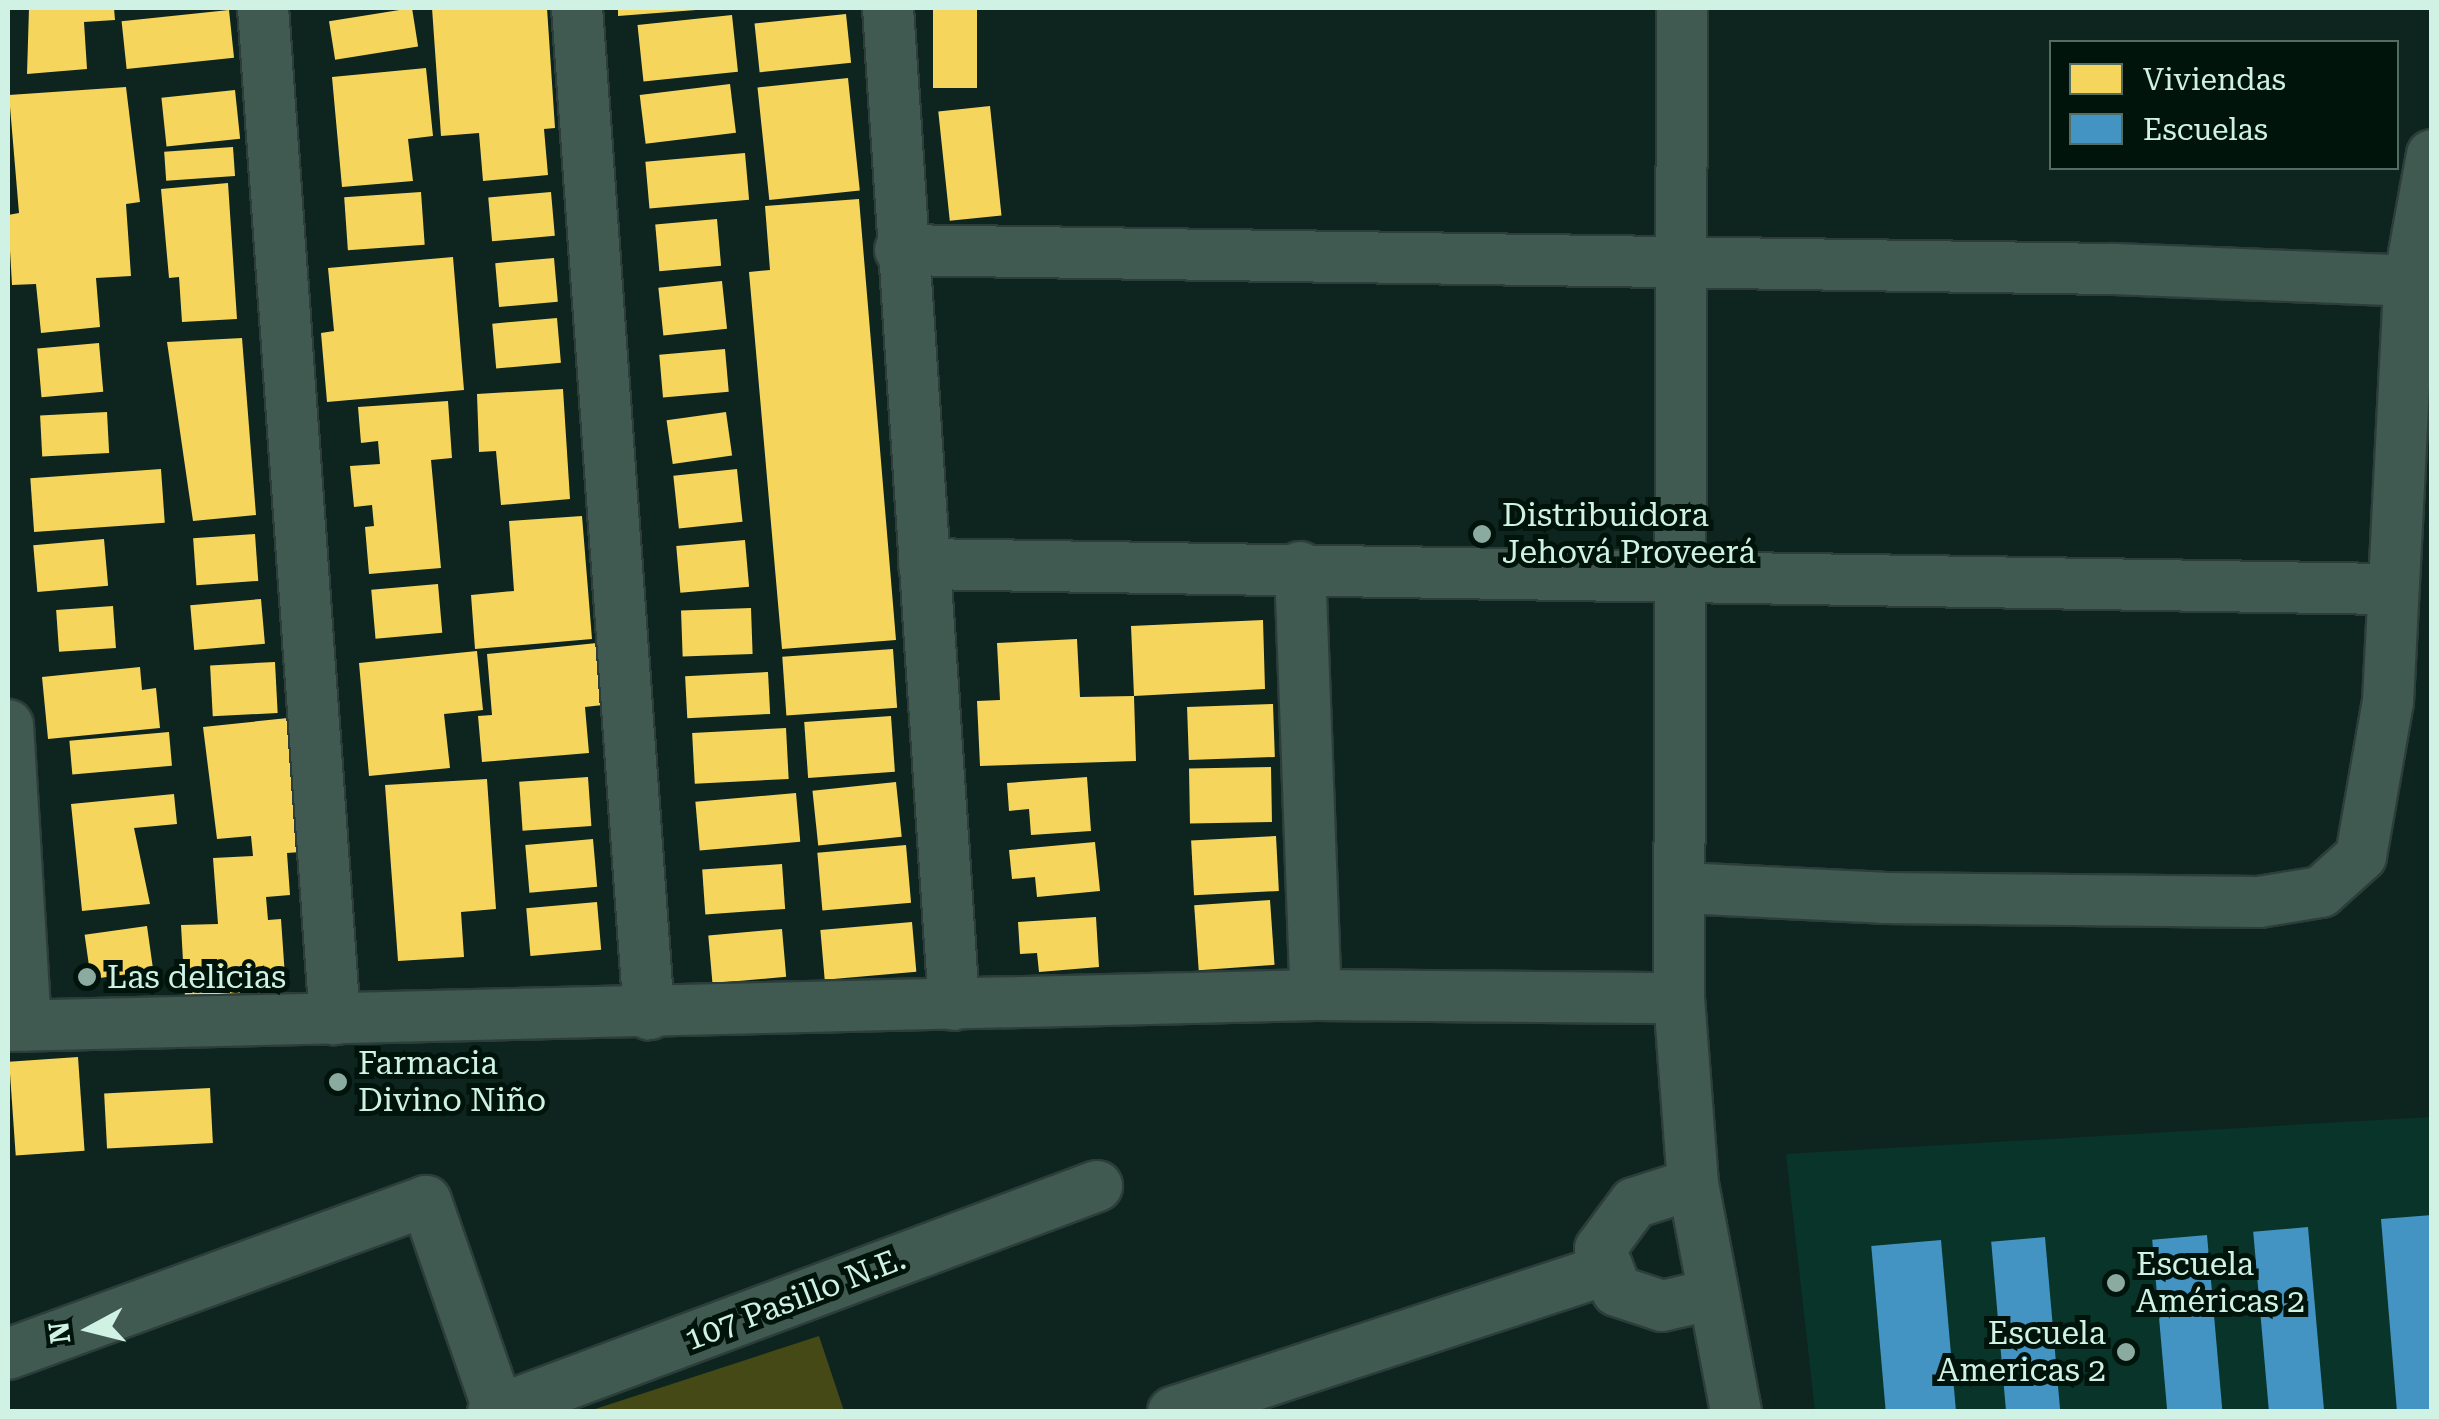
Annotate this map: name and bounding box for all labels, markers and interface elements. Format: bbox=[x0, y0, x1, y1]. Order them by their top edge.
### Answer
legend bbox=[2049, 40, 2399, 170]
text: Viviendas bbox=[2143, 62, 2286, 97]
text: Escuelas bbox=[2143, 112, 2268, 147]
place label: Distribuidora Jehová Proveerá bbox=[1502, 497, 1756, 572]
marker: Distribuidora Jehová Proveerá bbox=[1471, 523, 1493, 545]
place label: Las delicias bbox=[107, 958, 286, 996]
marker: Las delicias bbox=[76, 966, 98, 988]
place label: Farmacia Divino Niño bbox=[358, 1045, 546, 1120]
marker: Farmacia Divino Niño bbox=[327, 1071, 349, 1093]
street label: 107 Pasillo N.E. bbox=[679, 1239, 911, 1359]
place label: Escuela Américas 2 bbox=[2136, 1246, 2305, 1321]
marker: Escuela Américas 2 bbox=[2105, 1272, 2127, 1294]
north arrow bbox=[40, 1279, 140, 1379]
place label: Escuela Americas 2 bbox=[1937, 1315, 2106, 1390]
text: N bbox=[42, 1320, 77, 1345]
marker: Escuela Americas 2 bbox=[2115, 1341, 2137, 1363]

